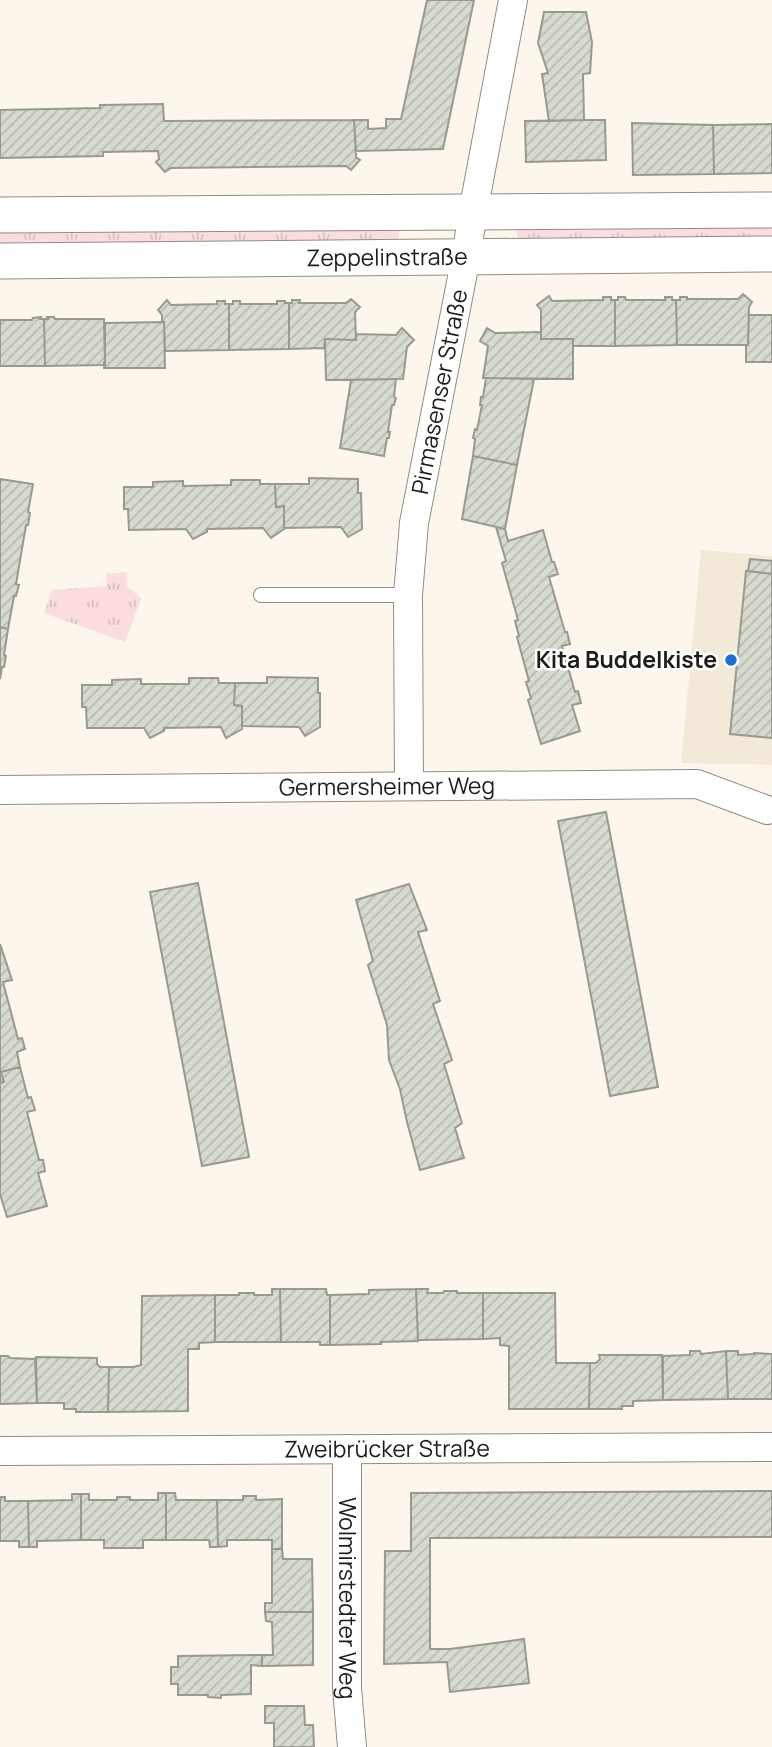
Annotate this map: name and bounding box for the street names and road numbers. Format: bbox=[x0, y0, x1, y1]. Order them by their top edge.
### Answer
street label: Zeppelinstraße bbox=[306, 240, 468, 273]
street label: Pirmasenser Straße bbox=[403, 286, 474, 497]
street label: Germersheimer Weg bbox=[279, 769, 495, 803]
street label: Zweibrücker Straße bbox=[284, 1431, 490, 1465]
street label: Wolmirstedter Weg bbox=[332, 1497, 365, 1700]

